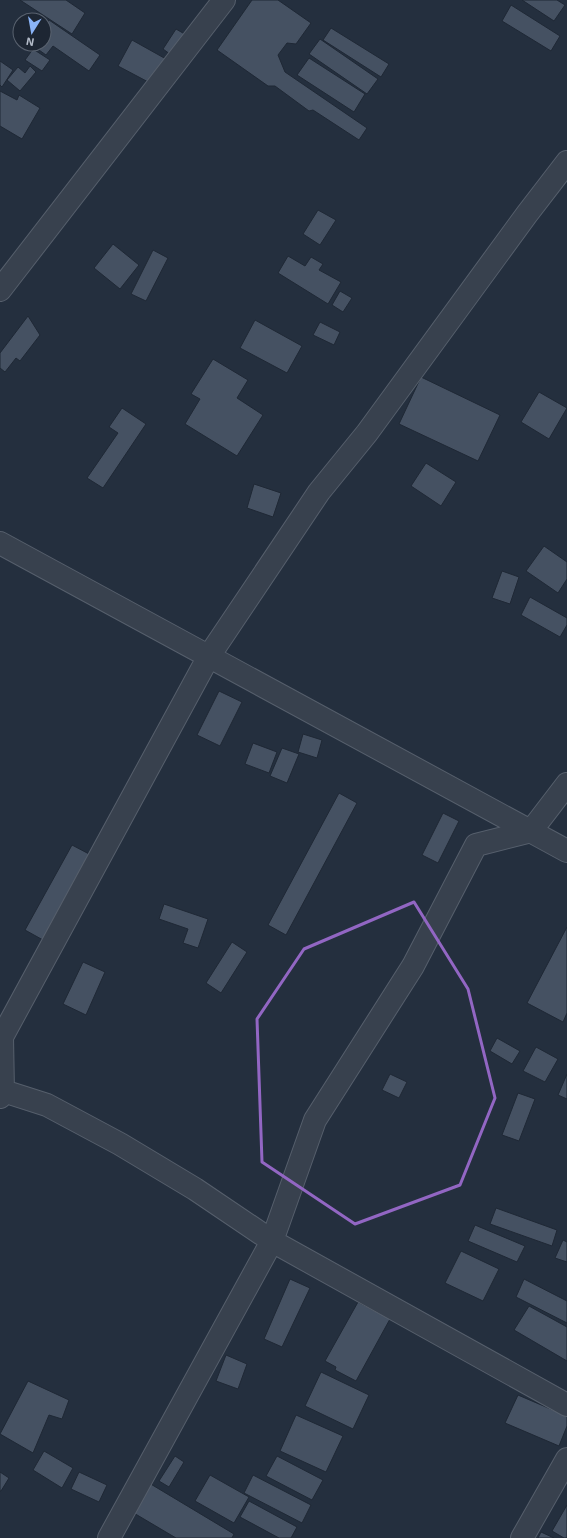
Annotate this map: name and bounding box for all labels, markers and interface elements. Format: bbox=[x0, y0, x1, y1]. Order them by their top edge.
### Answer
north arrow bbox=[12, 12, 52, 52]
text: N bbox=[25, 35, 35, 49]

